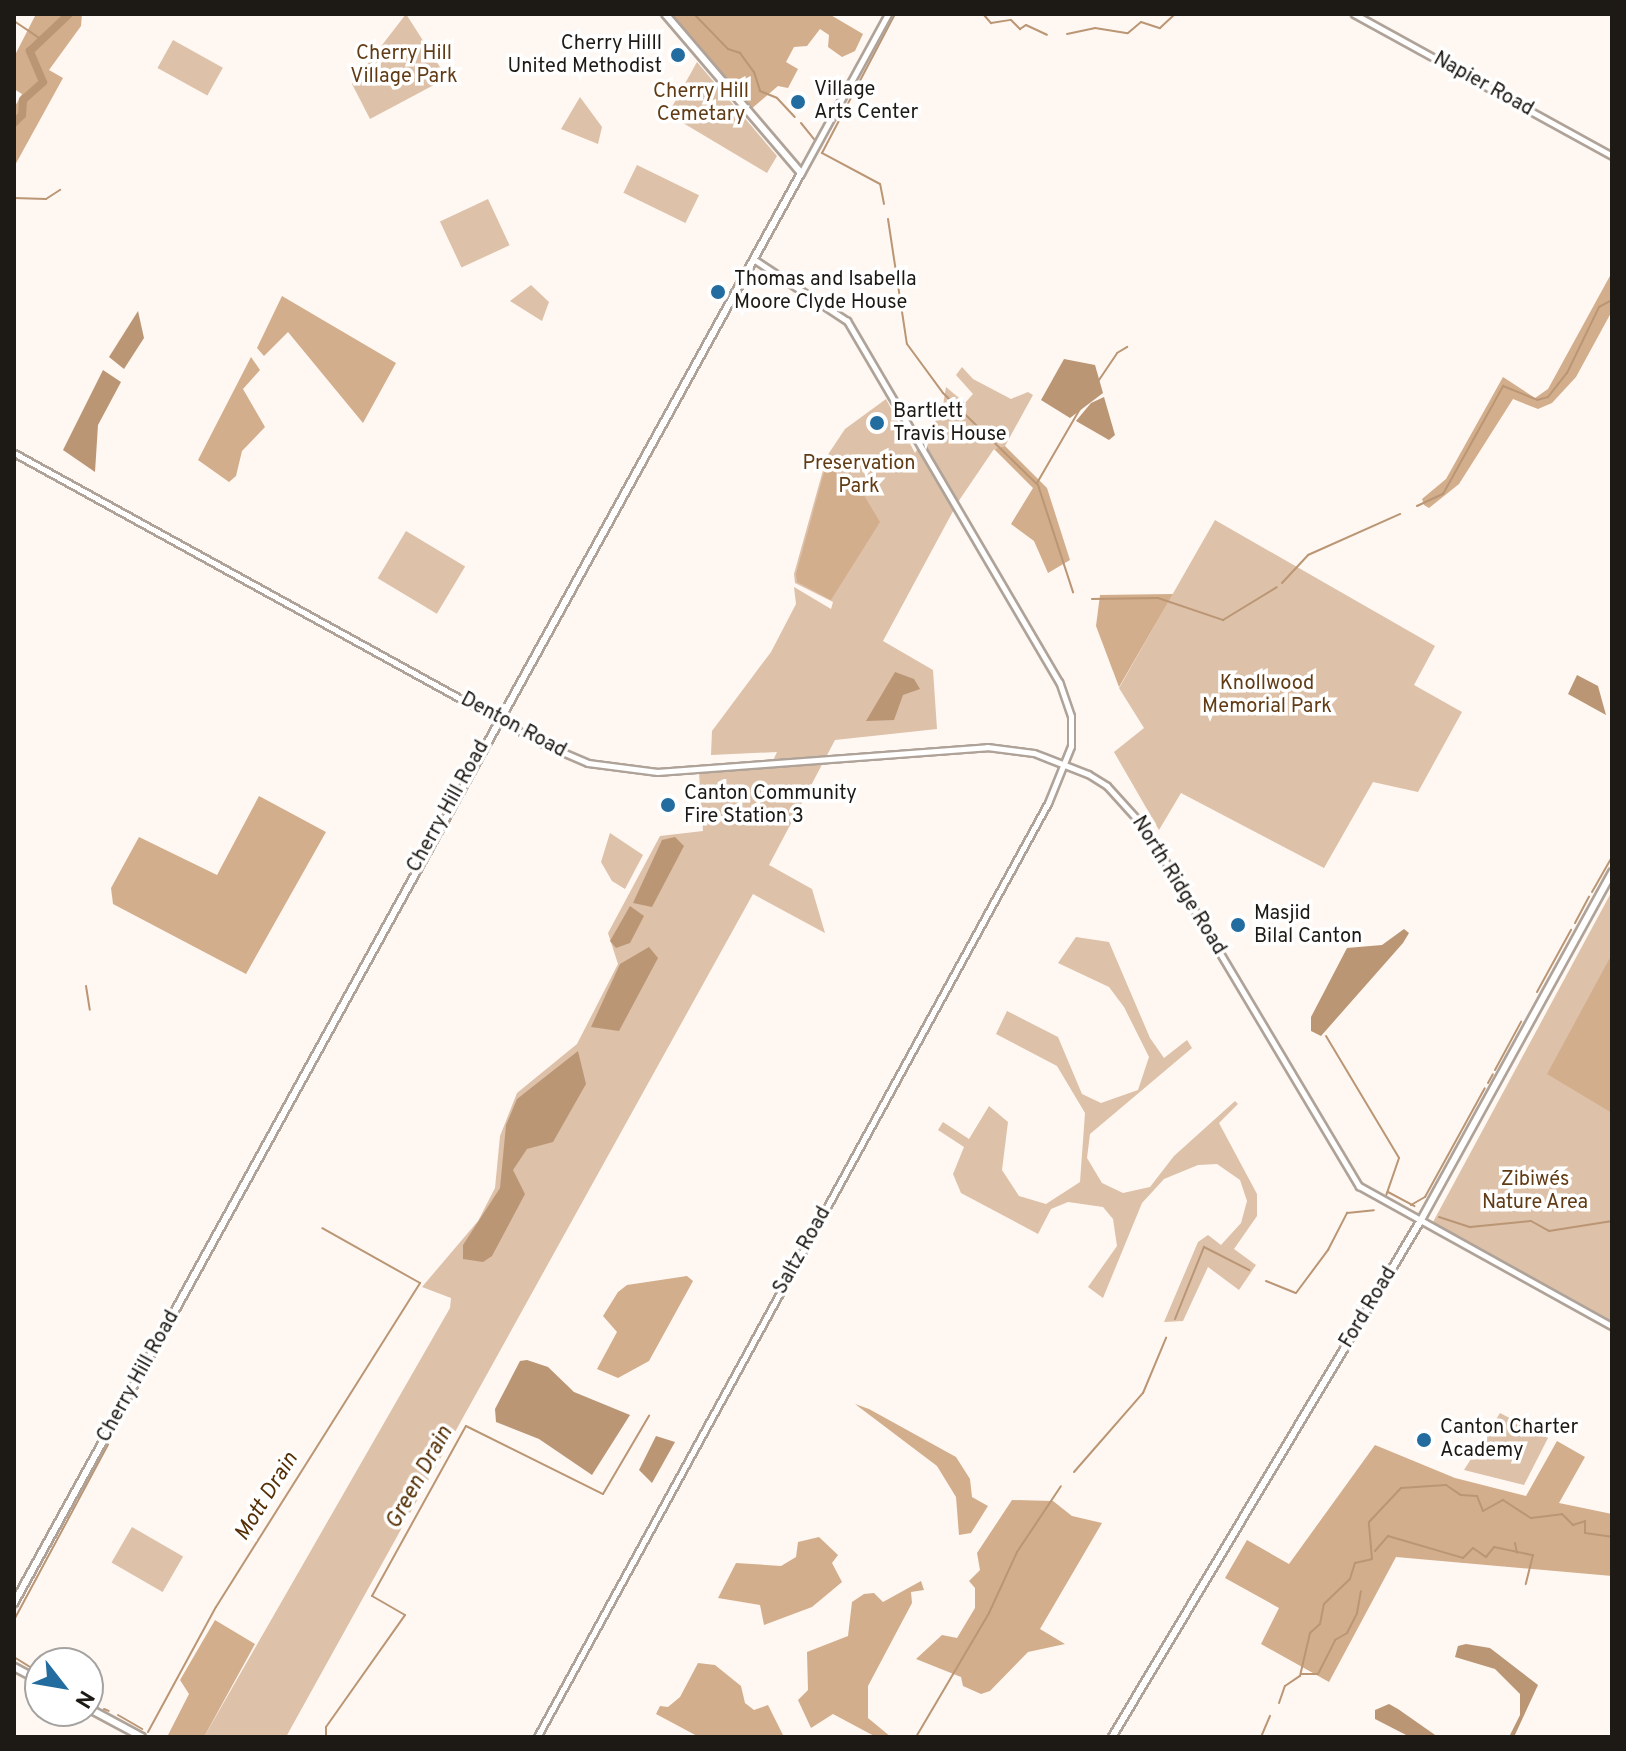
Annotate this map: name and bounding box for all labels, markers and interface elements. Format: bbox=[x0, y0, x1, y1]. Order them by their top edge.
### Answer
place label: Cherry Hilll United Methodist bbox=[508, 32, 662, 79]
park label: Cherry Hill Village Park bbox=[350, 42, 458, 89]
marker: Cherry Hilll United Methodist bbox=[669, 46, 687, 64]
street label: Napier Road bbox=[1429, 48, 1537, 122]
place label: Village Arts Center bbox=[814, 78, 918, 125]
park label: Cherry Hill Cemetary bbox=[653, 81, 749, 128]
marker: Village Arts Center bbox=[789, 93, 807, 111]
place label: Thomas and Isabella Moore Clyde House bbox=[734, 268, 916, 315]
marker: Thomas and Isabella Moore Clyde House bbox=[709, 283, 727, 301]
place label: Bartlett Travis House bbox=[893, 400, 1007, 447]
marker: Bartlett Travis House bbox=[868, 414, 886, 432]
park label: Preservation Park bbox=[802, 453, 916, 500]
park label: Knollwood Memorial Park bbox=[1202, 672, 1332, 719]
street label: Denton Road bbox=[456, 688, 570, 764]
street label: Cherry Hill Road bbox=[403, 737, 495, 877]
place label: Canton Community Fire Station 3 bbox=[684, 782, 857, 829]
marker: Canton Community Fire Station 3 bbox=[659, 796, 677, 814]
street label: North Ridge Road bbox=[1126, 812, 1230, 960]
place label: Masjid Bilal Canton bbox=[1254, 902, 1362, 949]
marker: Masjid Bilal Canton bbox=[1229, 916, 1247, 934]
park label: Zibiwés Nature Area bbox=[1481, 1169, 1589, 1216]
street label: Saltz Road bbox=[769, 1203, 837, 1299]
street label: Ford Road bbox=[1335, 1263, 1403, 1353]
street label: Cherry Hill Road bbox=[93, 1307, 185, 1447]
place label: Canton Charter Academy bbox=[1440, 1416, 1578, 1463]
water label: Green Drain bbox=[381, 1422, 459, 1534]
marker: Canton Charter Academy bbox=[1415, 1431, 1433, 1449]
water label: Mott Drain bbox=[229, 1448, 305, 1546]
north arrow bbox=[24, 1647, 104, 1727]
text: N bbox=[68, 1685, 99, 1712]

